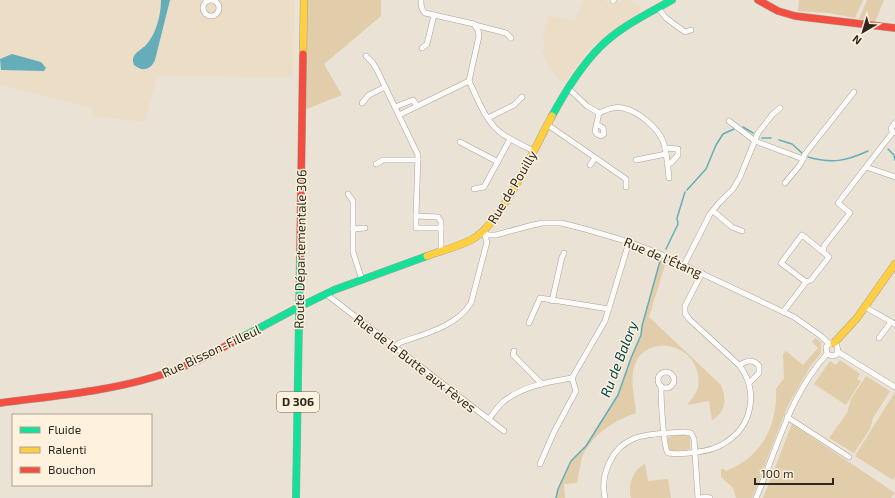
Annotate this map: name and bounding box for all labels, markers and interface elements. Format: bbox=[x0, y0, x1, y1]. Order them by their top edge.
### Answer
north arrow bbox=[843, 12, 883, 52]
text: N bbox=[849, 33, 864, 48]
street label: Rue de Pouilly bbox=[484, 147, 540, 227]
street label: Route Départementale 306 bbox=[291, 169, 309, 329]
street label: Rue de l'Étang bbox=[622, 232, 705, 281]
street label: Rue de la Butte aux Fèves bbox=[351, 310, 479, 416]
water label: Ru de Balory bbox=[596, 318, 641, 399]
street label: Rue Bisson-Filleul bbox=[159, 321, 263, 381]
road number: D 306 bbox=[277, 392, 319, 412]
legend bbox=[12, 414, 152, 486]
text: Fluide bbox=[48, 422, 81, 436]
text: Ralenti bbox=[48, 442, 87, 456]
scale bar bbox=[755, 460, 833, 486]
text: Bouchon bbox=[48, 462, 96, 476]
text: 100 m bbox=[761, 466, 793, 480]

